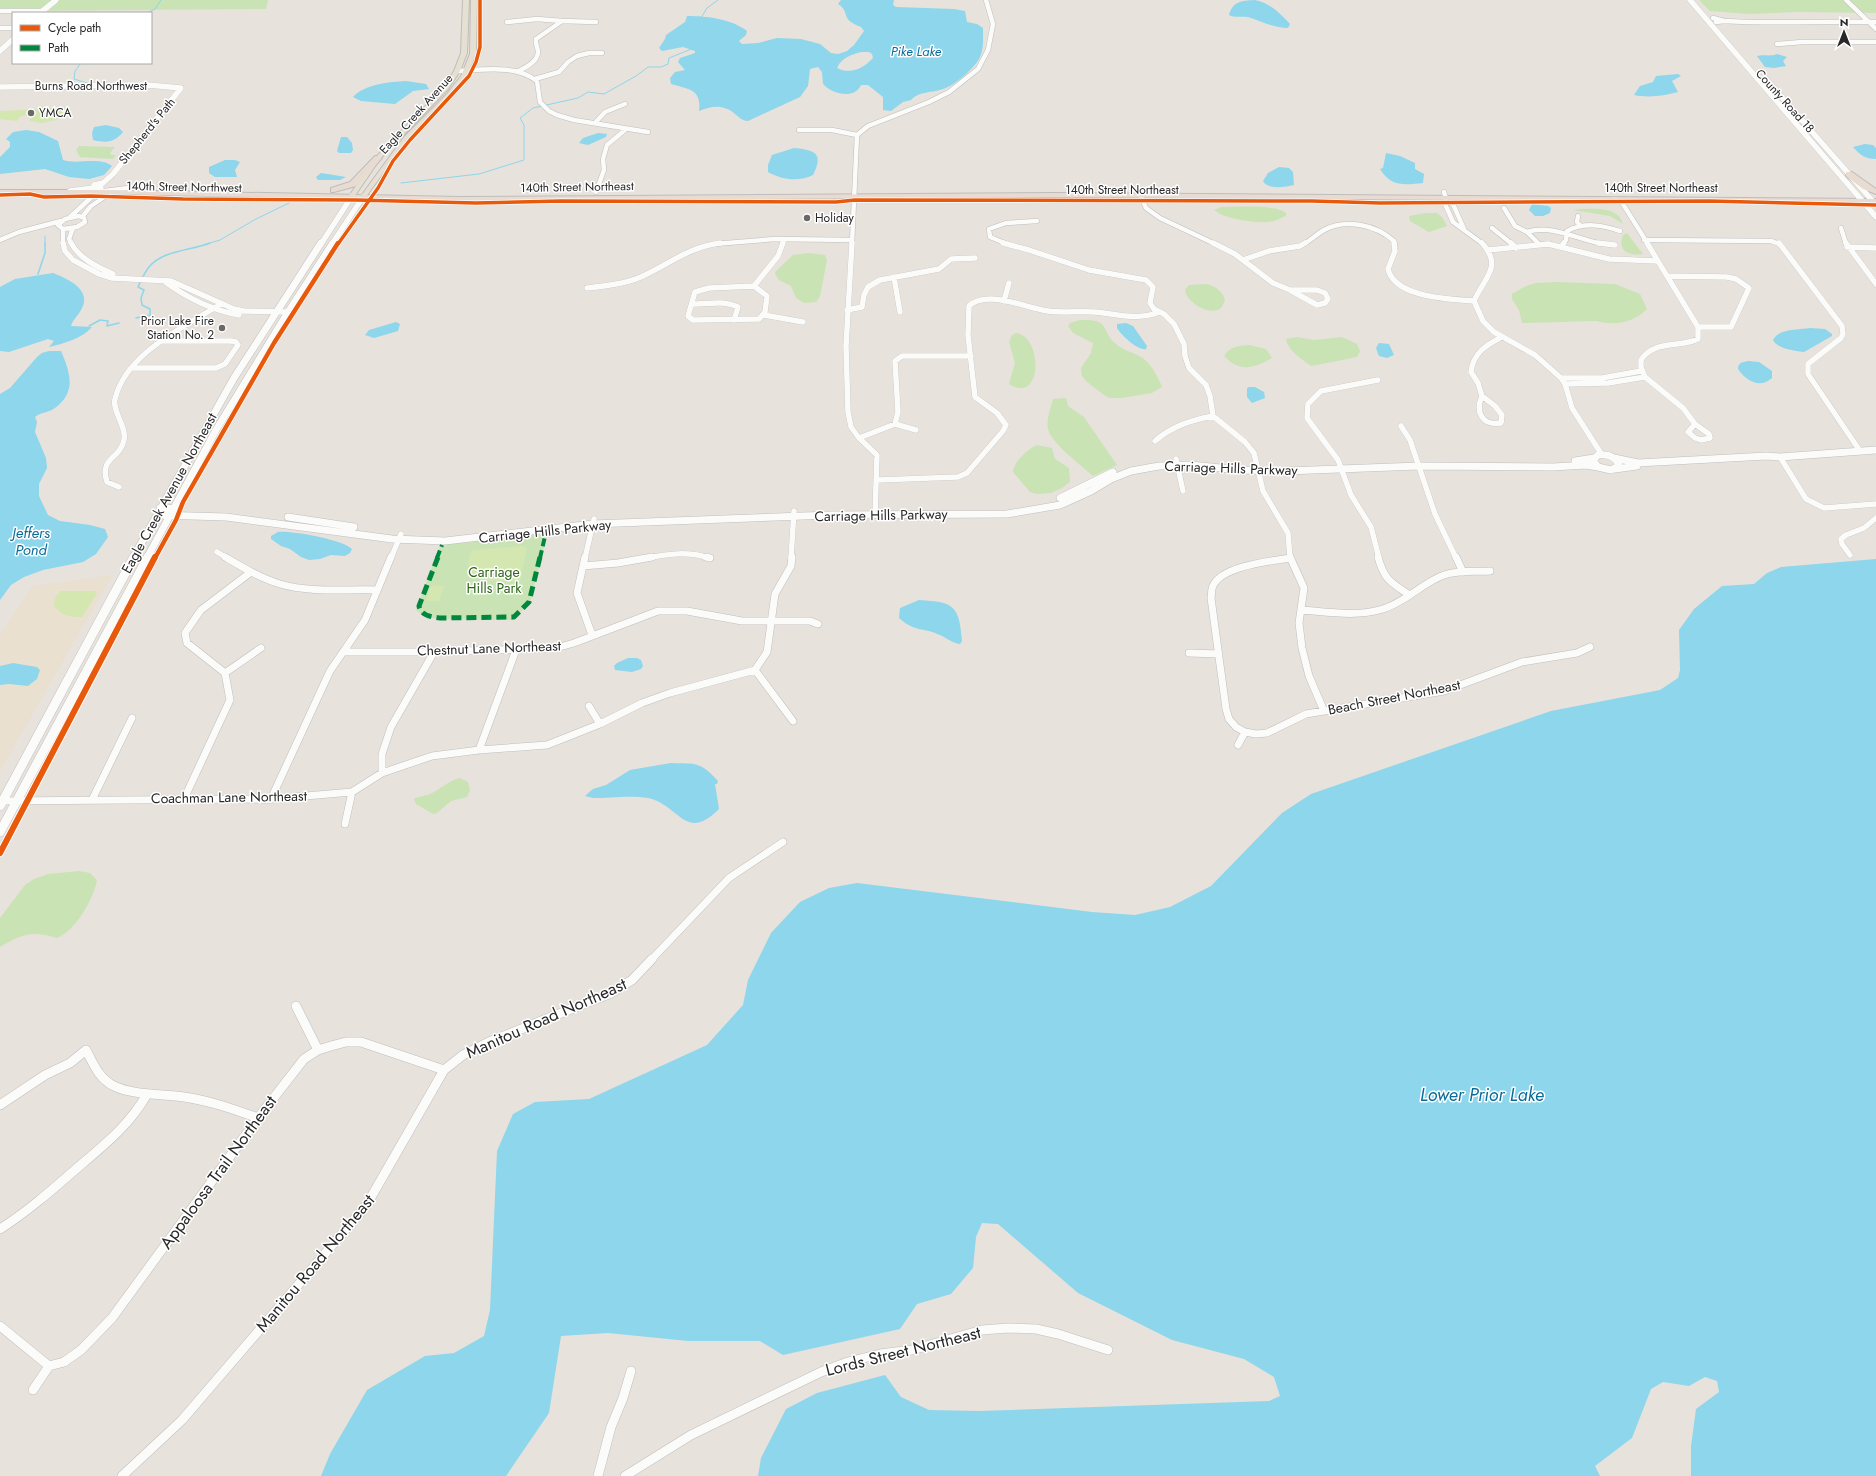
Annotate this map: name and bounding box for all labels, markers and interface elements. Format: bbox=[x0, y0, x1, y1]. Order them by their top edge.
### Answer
legend bbox=[12, 12, 152, 64]
north arrow bbox=[1824, 12, 1864, 52]
text: N bbox=[1840, 14, 1848, 30]
text: Cycle path bbox=[48, 19, 101, 37]
text: Path bbox=[48, 39, 69, 57]
water label: Pike Lake bbox=[891, 42, 942, 61]
street label: County Road 18 bbox=[1751, 65, 1819, 137]
street label: Eagle Creek Avenue bbox=[375, 70, 457, 158]
street label: Burns Road Northwest bbox=[35, 77, 147, 95]
street label: Shepherd's Path bbox=[114, 94, 180, 168]
place label: YMCA bbox=[39, 104, 71, 122]
marker: YMCA bbox=[26, 108, 36, 118]
street label: 140th Street Northwest bbox=[126, 177, 242, 197]
street label: 140th Street Northeast bbox=[520, 177, 634, 197]
street label: 140th Street Northeast bbox=[1604, 179, 1718, 197]
street label: 140th Street Northeast bbox=[1065, 181, 1179, 199]
place label: Holiday bbox=[815, 209, 855, 227]
marker: Holiday bbox=[802, 213, 812, 223]
place label: Prior Lake Fire Station No. 2 bbox=[141, 312, 214, 344]
marker: Prior Lake Fire Station No. 2 bbox=[217, 323, 227, 333]
street label: Eagle Creek Avenue Northeast bbox=[116, 409, 222, 577]
street label: Carriage Hills Parkway bbox=[1164, 456, 1299, 480]
street label: Carriage Hills Parkway bbox=[814, 504, 949, 526]
street label: Carriage Hills Parkway bbox=[478, 514, 613, 548]
water label: Jeffers Pond bbox=[9, 522, 50, 561]
park label: Carriage Hills Park bbox=[467, 562, 522, 598]
street label: Chestnut Lane Northeast bbox=[417, 635, 562, 661]
street label: Beach Street Northeast bbox=[1326, 674, 1463, 720]
street label: Coachman Lane Northeast bbox=[151, 786, 308, 808]
street label: Manitou Road Northeast bbox=[462, 972, 630, 1064]
water label: Lower Prior Lake bbox=[1420, 1082, 1544, 1108]
street label: Appaloosa Trail Northeast bbox=[154, 1090, 282, 1254]
street label: Manitou Road Northeast bbox=[250, 1189, 380, 1337]
street label: Lords Street Northeast bbox=[823, 1320, 983, 1382]

